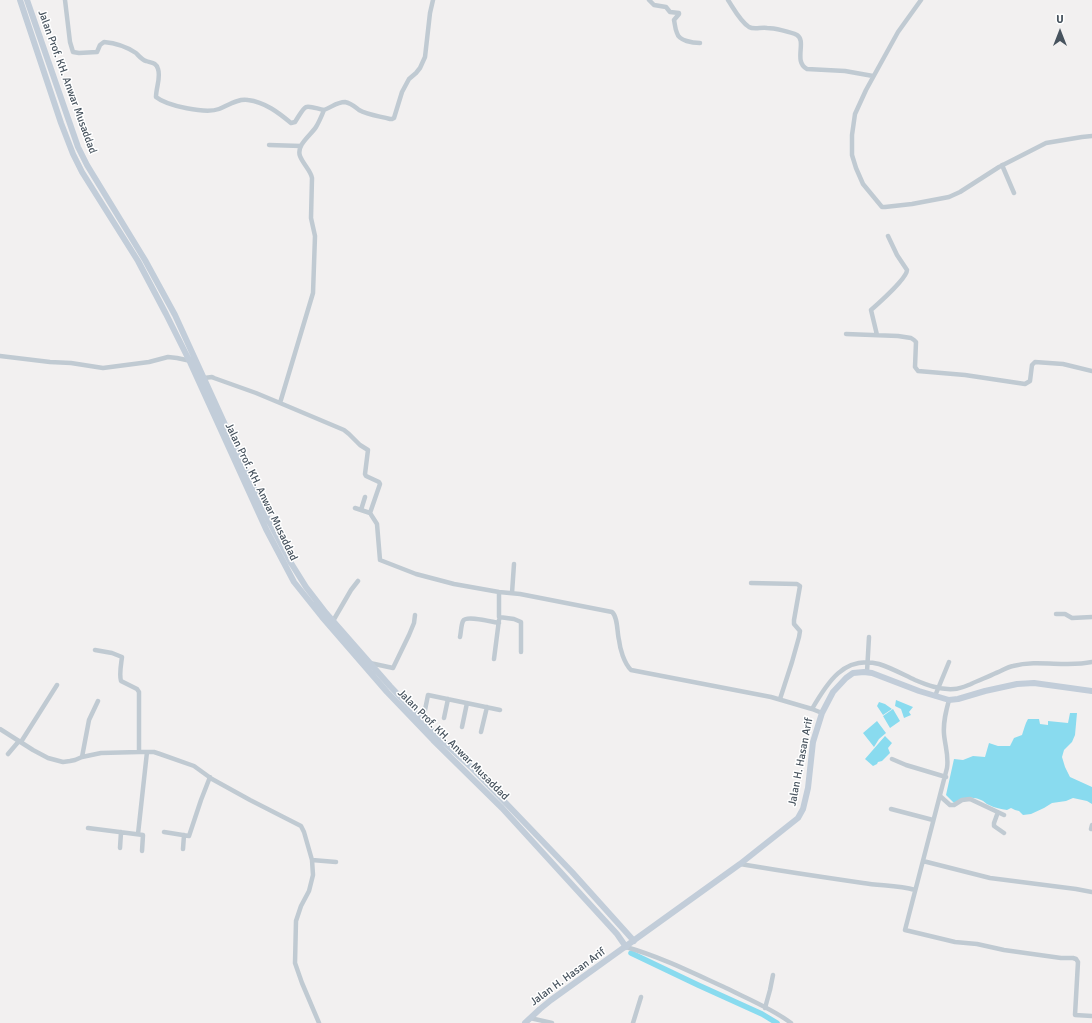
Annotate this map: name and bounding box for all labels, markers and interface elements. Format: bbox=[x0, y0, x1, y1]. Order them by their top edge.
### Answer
street label: Jalan Prof. KH. Anwar Musaddad bbox=[35, 8, 99, 156]
north arrow bbox=[1040, 12, 1080, 52]
text: U bbox=[1056, 13, 1064, 26]
street label: Jalan Prof. KH. Anwar Musaddad bbox=[222, 421, 300, 563]
street label: Jalan Prof. KH. Anwar Musaddad bbox=[395, 687, 511, 803]
street label: Jalan H. Hasan Arif bbox=[786, 717, 816, 807]
street label: Jalan H. Hasan Arif bbox=[528, 945, 608, 1009]

